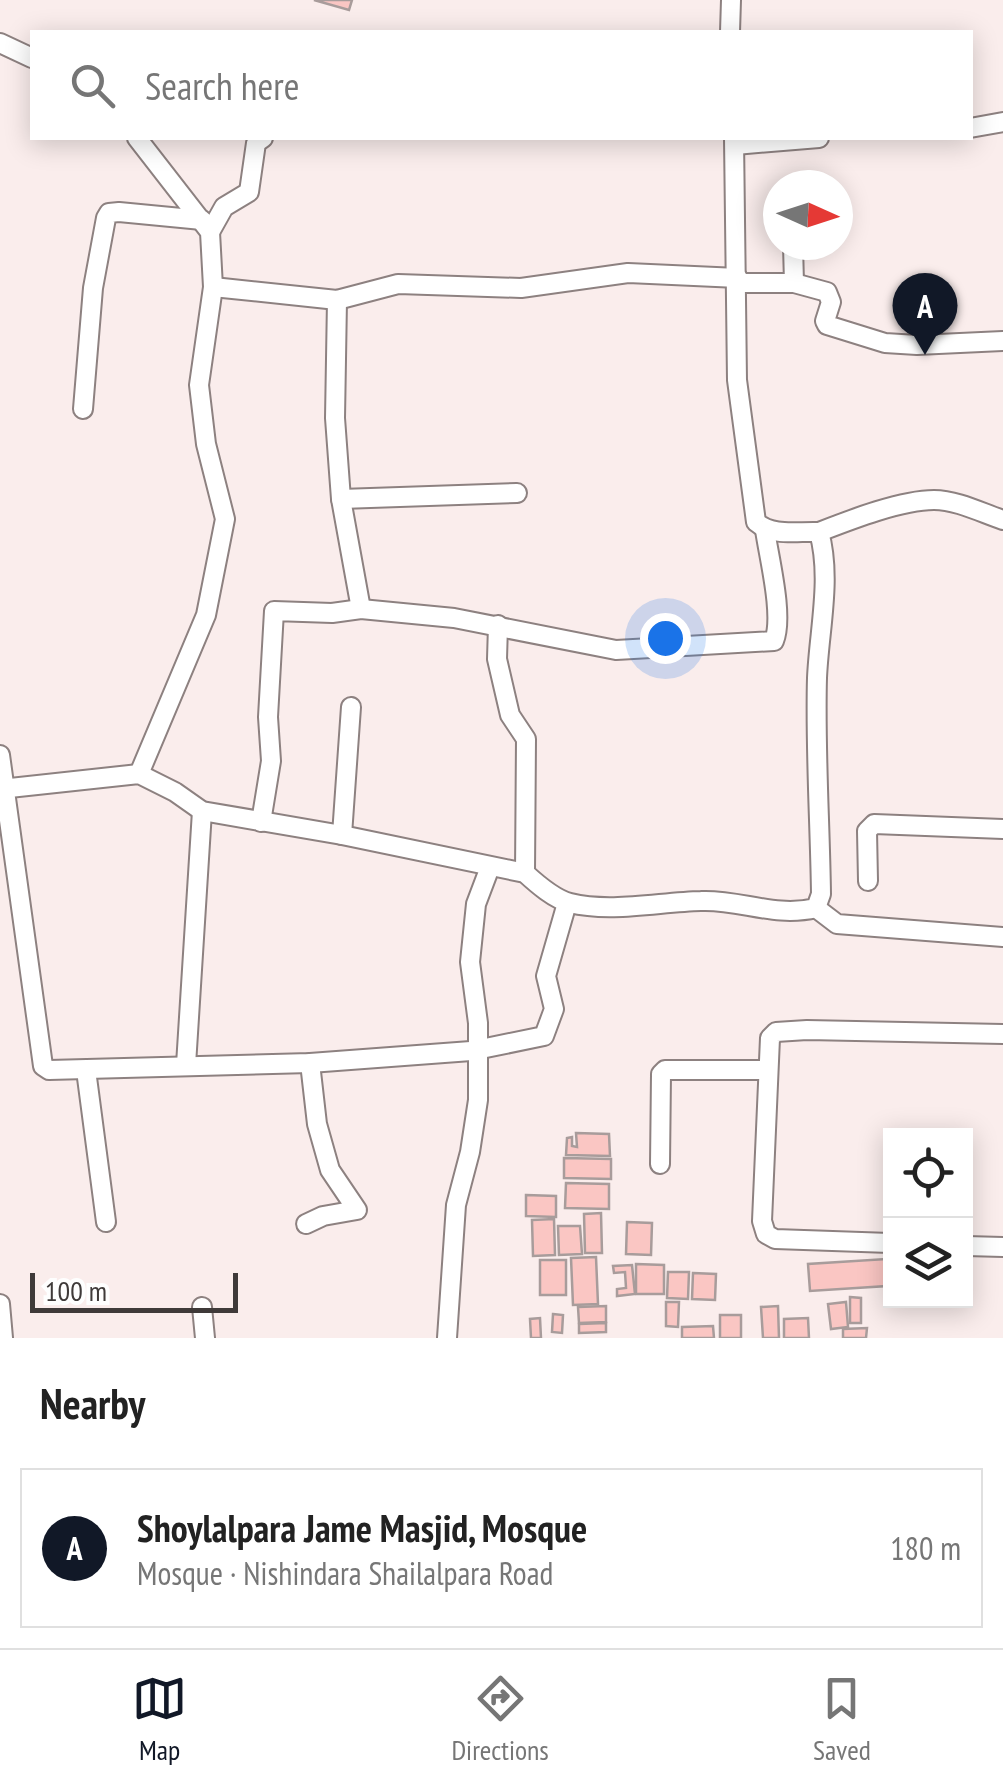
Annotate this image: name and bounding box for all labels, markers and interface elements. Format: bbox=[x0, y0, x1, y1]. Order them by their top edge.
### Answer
search box bbox=[30, 30, 973, 140]
icon: search bbox=[65, 58, 120, 113]
text: Search here bbox=[145, 61, 299, 110]
north arrow bbox=[763, 170, 853, 260]
pin: A bbox=[892, 272, 958, 355]
your location bbox=[640, 613, 691, 664]
map controls bbox=[883, 1128, 973, 1308]
button: locate bbox=[883, 1128, 973, 1218]
button: layers bbox=[883, 1218, 973, 1308]
scale bar bbox=[30, 1268, 238, 1312]
text: 100 m bbox=[45, 1272, 107, 1309]
text: Nearby bbox=[40, 1376, 145, 1431]
text: Shoylalpara Jame Masjid, Mosque bbox=[137, 1503, 587, 1552]
text: A bbox=[66, 1527, 83, 1569]
text: 180 m bbox=[890, 1527, 961, 1569]
text: Mosque · Nishindara Shailalpara Road bbox=[137, 1552, 553, 1594]
tab: Map bbox=[132, 1671, 187, 1768]
tab: Directions bbox=[451, 1671, 549, 1768]
tab: Saved bbox=[813, 1671, 871, 1768]

